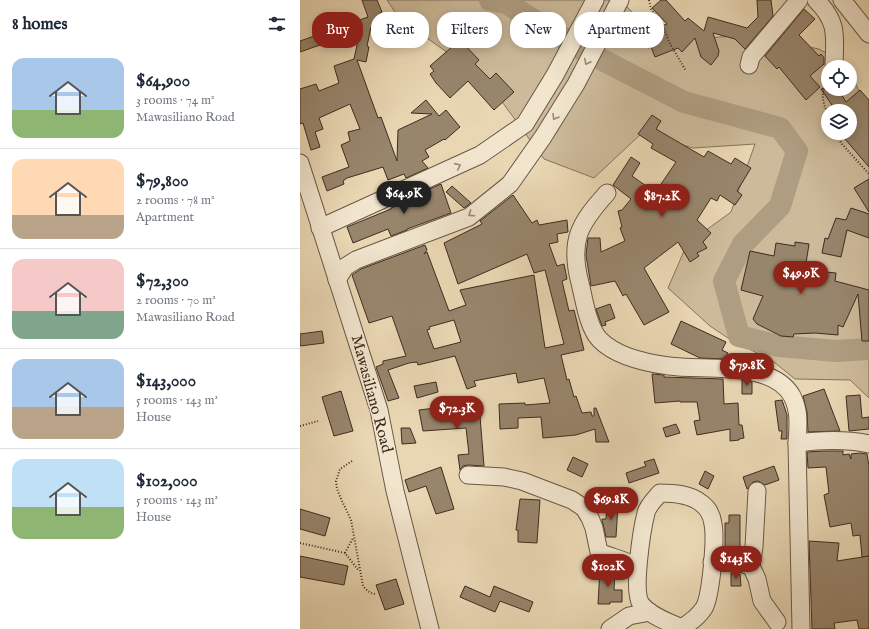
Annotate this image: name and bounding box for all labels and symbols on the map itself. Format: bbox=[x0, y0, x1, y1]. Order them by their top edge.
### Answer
one-way arrow bbox=[584, 58, 592, 65]
one-way arrow bbox=[553, 113, 560, 120]
one-way arrow bbox=[454, 162, 461, 170]
pin: $64.9K bbox=[371, 181, 437, 215]
pin: $87.2K bbox=[629, 184, 695, 218]
one-way arrow bbox=[468, 209, 475, 217]
pin: $49.9K bbox=[768, 261, 834, 295]
street label: Mawasiliano Road bbox=[346, 333, 396, 456]
pin: $79.8K bbox=[714, 353, 780, 387]
pin: $72.3K bbox=[424, 396, 490, 430]
pin: $69.8K bbox=[578, 487, 644, 521]
pin: $143K bbox=[708, 546, 764, 580]
pin: $102K bbox=[580, 554, 636, 588]

